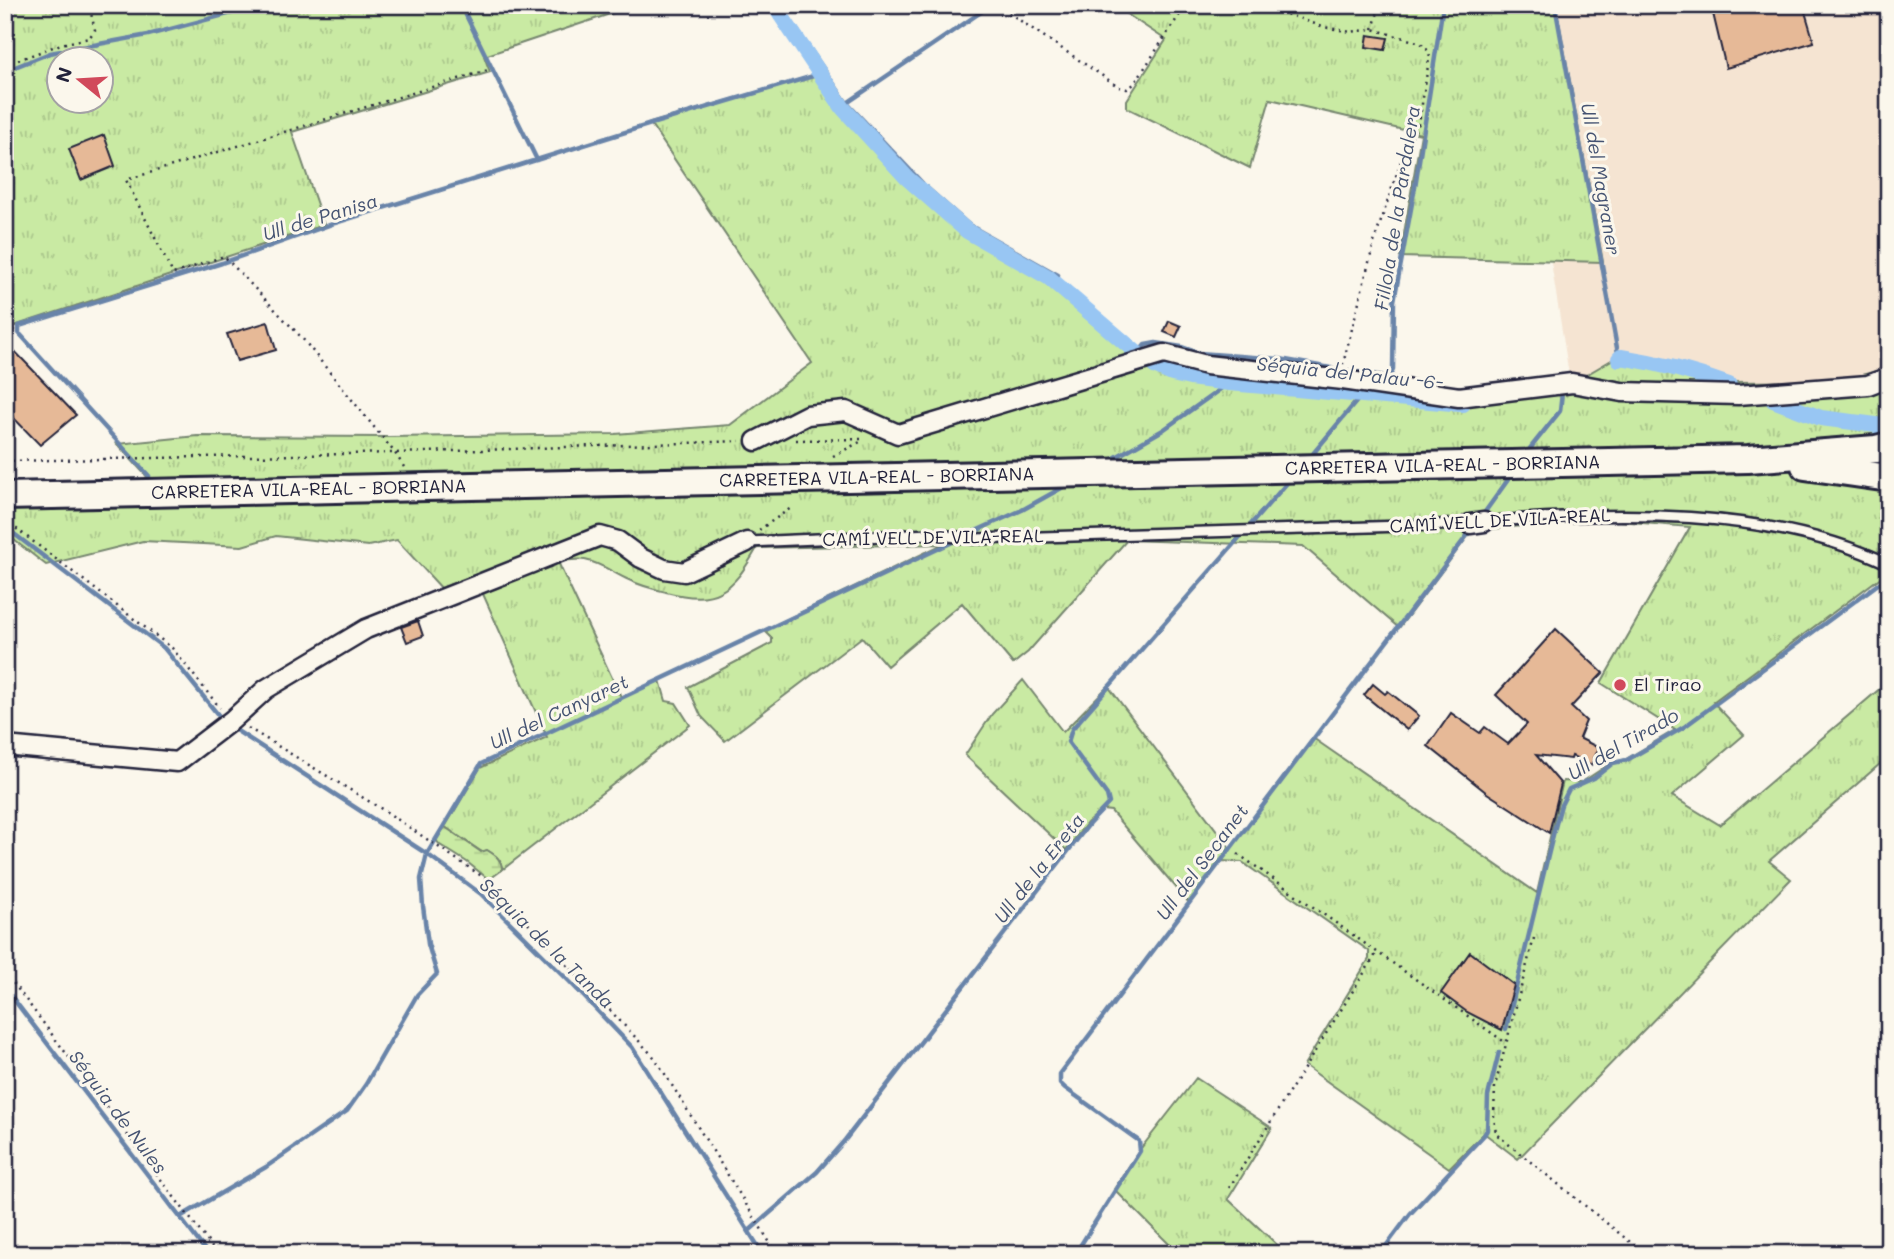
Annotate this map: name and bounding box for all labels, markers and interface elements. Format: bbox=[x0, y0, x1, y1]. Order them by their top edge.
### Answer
north arrow bbox=[46, 46, 116, 116]
text: N bbox=[49, 64, 77, 85]
water label: Ull del Magraner bbox=[1576, 101, 1627, 257]
water label: Fillola de la Pardalera bbox=[1368, 104, 1425, 312]
water label: Ull de Panisa bbox=[259, 187, 380, 246]
water label: Séquia del Palau -6- bbox=[1256, 350, 1445, 395]
street label: CARRETERA VILA-REAL - BORRIANA bbox=[1285, 449, 1601, 480]
street label: CARRETERA VILA-REAL - BORRIANA bbox=[719, 461, 1035, 492]
street label: CARRETERA VILA-REAL - BORRIANA bbox=[151, 473, 467, 504]
street label: CAMÍ VELL DE VILA-REAL bbox=[1389, 502, 1611, 538]
street label: CAMÍ VELL DE VILA-REAL bbox=[822, 523, 1044, 551]
water label: Ull del Canyaret bbox=[485, 668, 632, 755]
place label: El Tirao bbox=[1634, 672, 1701, 696]
marker: El Tirao bbox=[1612, 677, 1628, 693]
water label: Ull del Tirado bbox=[1563, 702, 1683, 785]
water label: Ull del Secanet bbox=[1150, 799, 1253, 925]
water label: Ull de la Ereta bbox=[988, 807, 1089, 928]
water label: Séquia de la Tanda bbox=[475, 872, 620, 1014]
water label: Séquia de Nules bbox=[64, 1045, 173, 1179]

